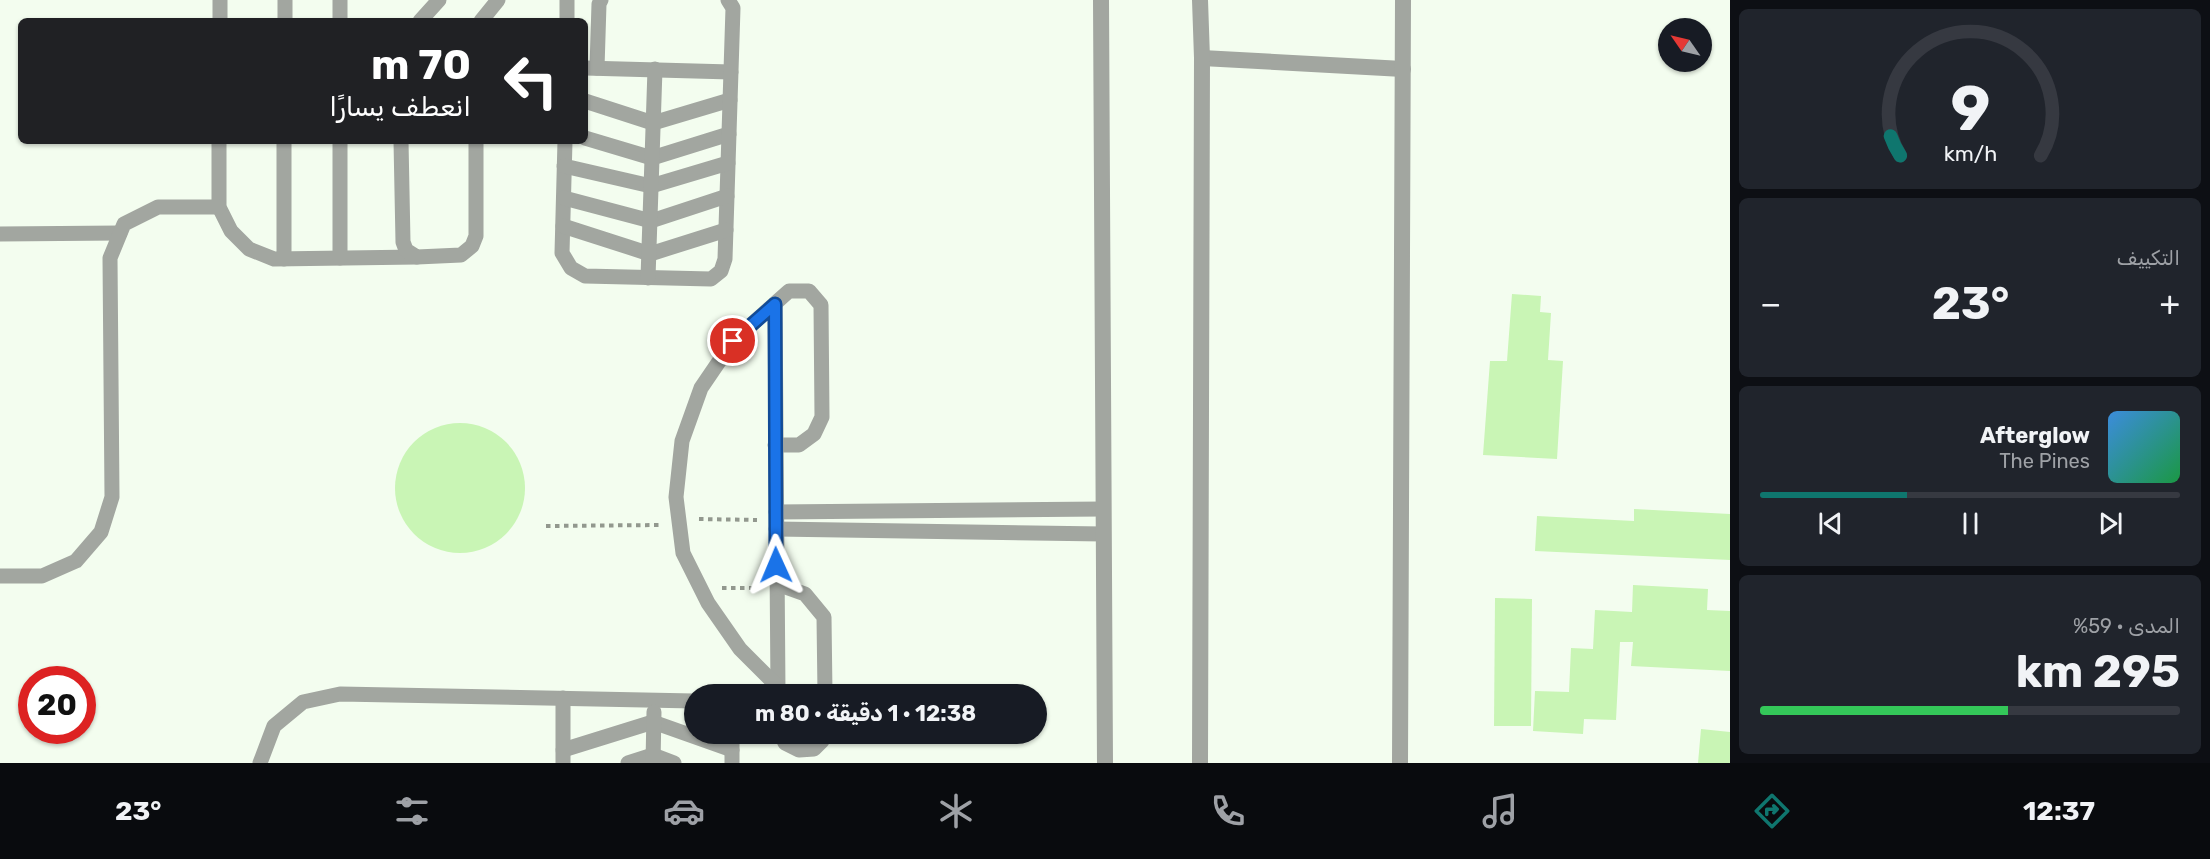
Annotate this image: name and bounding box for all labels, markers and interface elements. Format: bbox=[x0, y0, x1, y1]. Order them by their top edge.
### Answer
north arrow bbox=[1658, 18, 1712, 72]
map controls bbox=[1658, 18, 1712, 72]
text: 70 m bbox=[371, 40, 471, 90]
icon: left bbox=[492, 42, 570, 120]
text: 9 bbox=[1950, 72, 1990, 146]
text: انعطف يسارًا bbox=[329, 91, 471, 123]
text: km/h bbox=[1943, 141, 1997, 166]
text: التكييف bbox=[2117, 246, 2180, 270]
text: 23° bbox=[1932, 277, 2009, 330]
text: − bbox=[1760, 284, 1781, 323]
text: + bbox=[2159, 284, 2180, 323]
pin bbox=[707, 315, 758, 366]
icon: arrive bbox=[716, 324, 749, 357]
text: Afterglow bbox=[1980, 422, 2090, 449]
text: The Pines bbox=[1999, 449, 2090, 473]
icon: previous bbox=[1814, 507, 1847, 540]
icon: pause bbox=[1954, 507, 1987, 540]
icon: next bbox=[2094, 507, 2127, 540]
position arrow bbox=[744, 533, 808, 597]
text: المدى · 59% bbox=[2073, 614, 2180, 638]
text: 295 km bbox=[2016, 645, 2180, 698]
speed limit sign: 20 bbox=[18, 666, 96, 744]
text: 12:38 · 1 دقيقة · 80 m bbox=[755, 700, 976, 727]
icon: filters bbox=[391, 790, 433, 832]
icon: car bbox=[663, 790, 705, 832]
icon: climate bbox=[935, 790, 977, 832]
icon: phone bbox=[1207, 790, 1249, 832]
icon: music bbox=[1479, 790, 1521, 832]
icon: directions bbox=[1751, 790, 1793, 832]
text: 23° bbox=[115, 795, 161, 827]
text: 12:37 bbox=[2023, 795, 2095, 827]

